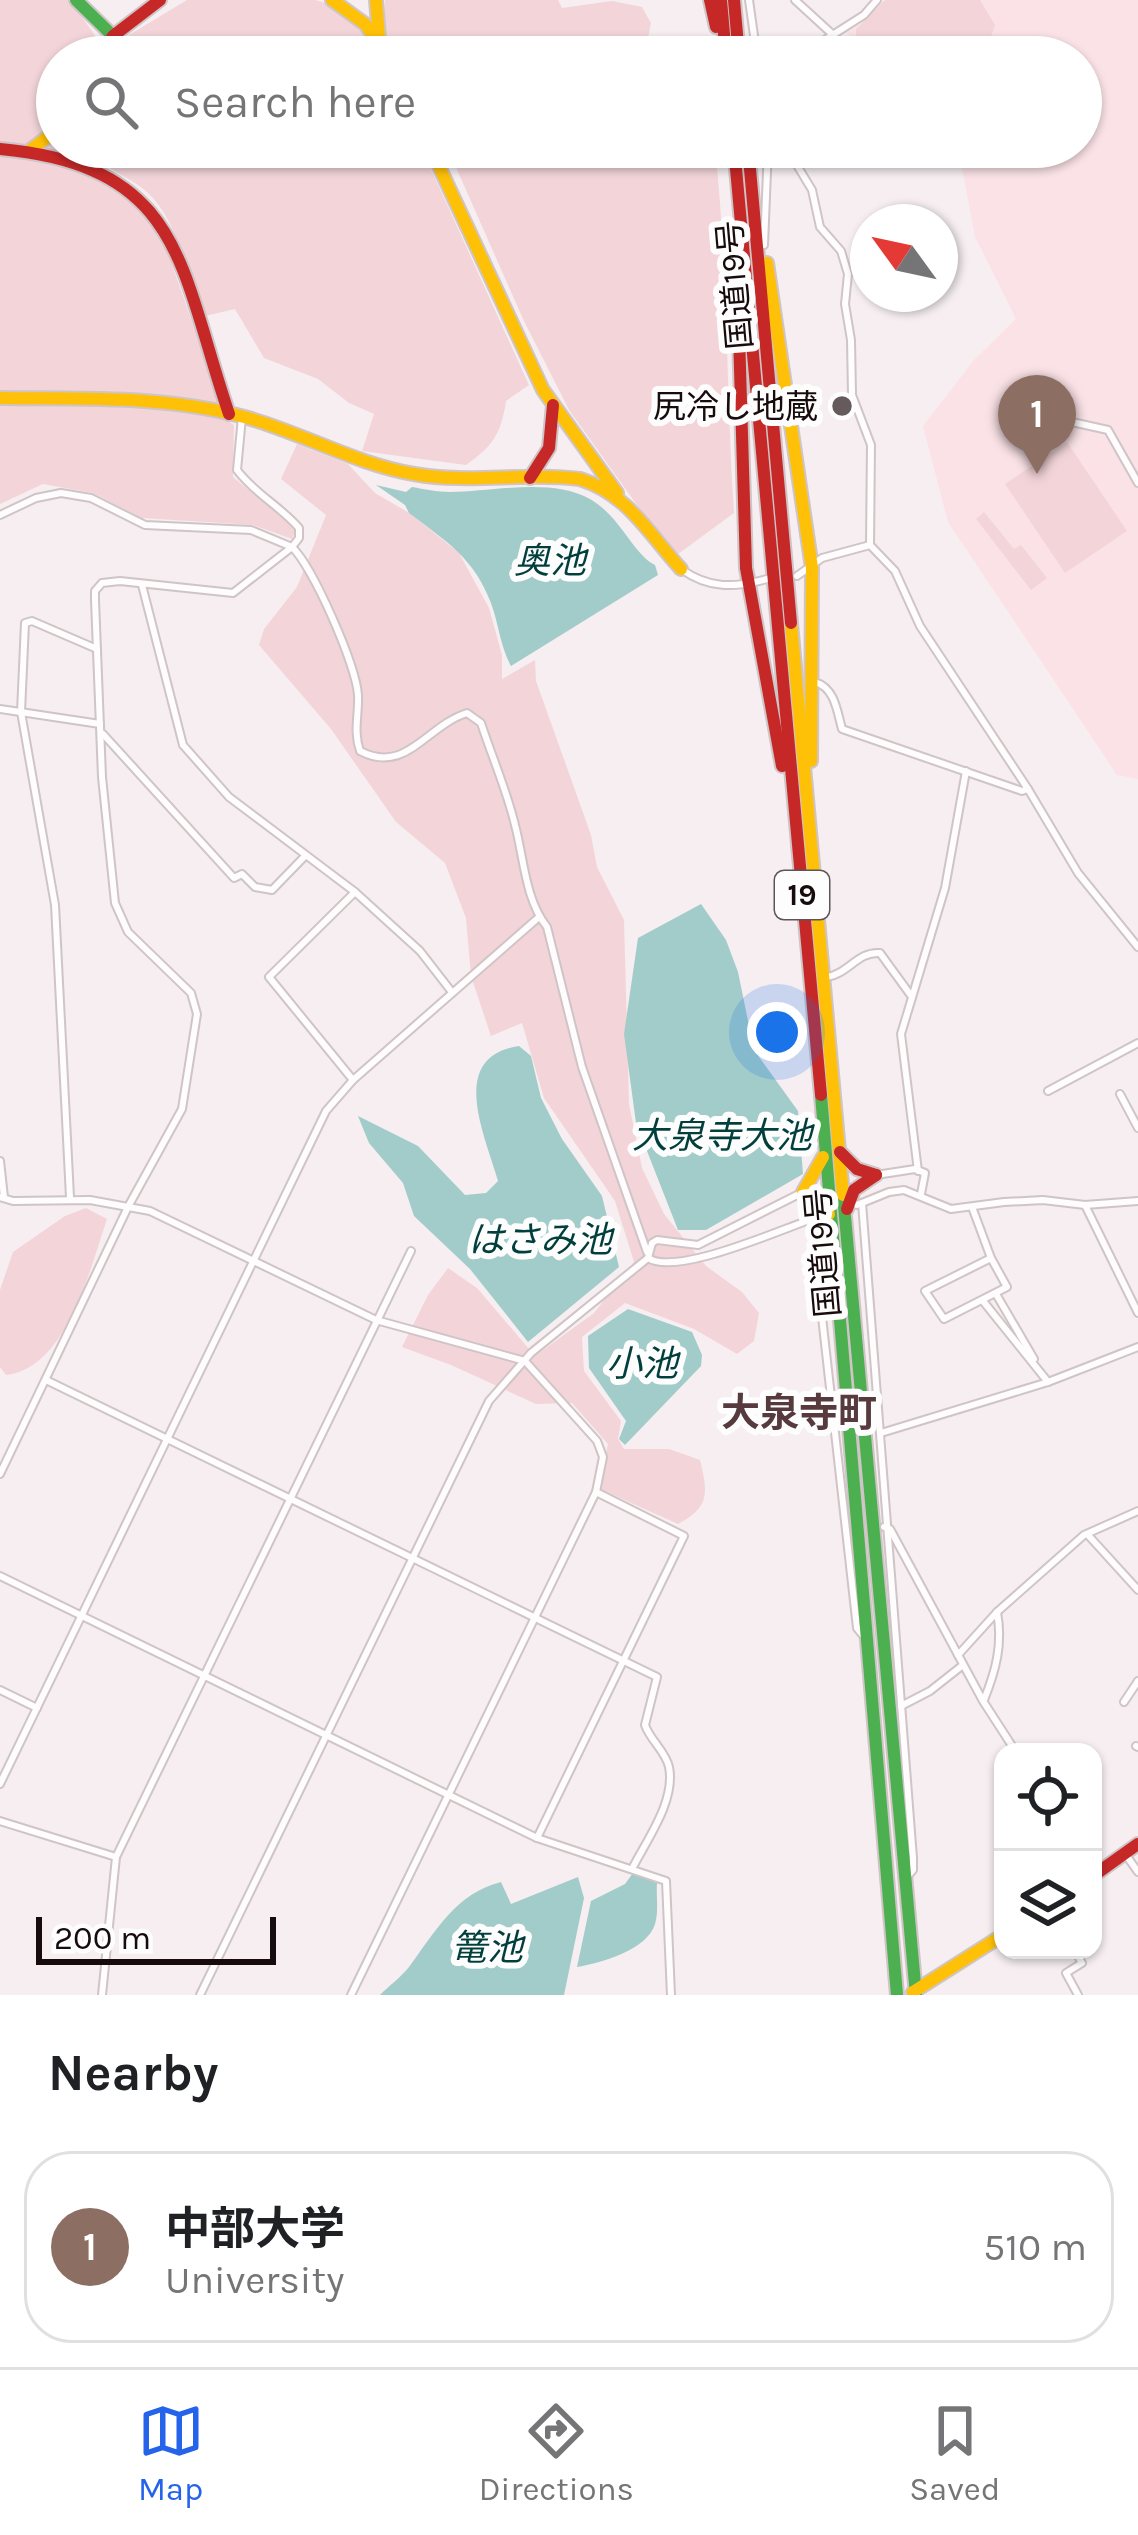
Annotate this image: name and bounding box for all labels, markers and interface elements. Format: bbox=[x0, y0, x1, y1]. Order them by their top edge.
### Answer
search box bbox=[36, 36, 1102, 168]
icon: search bbox=[78, 69, 144, 135]
text: Search here bbox=[174, 76, 416, 128]
north arrow bbox=[850, 204, 958, 312]
street label: 国道19号 bbox=[710, 219, 760, 351]
pin: 1 bbox=[998, 375, 1076, 474]
place label: 尻冷し地蔵 bbox=[653, 388, 818, 426]
marker: 尻冷し地蔵 bbox=[829, 393, 855, 419]
water label: 奥池 bbox=[514, 540, 589, 582]
road number: 19 bbox=[775, 871, 829, 919]
your location bbox=[747, 1002, 807, 1062]
water label: 大泉寺大池 bbox=[632, 1115, 815, 1157]
street label: 国道19号 bbox=[798, 1187, 848, 1319]
water label: はさみ池 bbox=[468, 1219, 615, 1261]
water label: 小池 bbox=[606, 1343, 681, 1385]
district label: 大泉寺町 bbox=[721, 1390, 877, 1436]
map controls bbox=[994, 1743, 1102, 1959]
button: locate bbox=[994, 1743, 1102, 1851]
button: layers bbox=[994, 1851, 1102, 1959]
scale bar bbox=[36, 1911, 276, 1964]
text: 200 m bbox=[54, 1919, 151, 1957]
water label: 篭池 bbox=[451, 1927, 526, 1969]
text: Nearby bbox=[48, 2043, 218, 2103]
text: 中部大学 bbox=[165, 2203, 345, 2255]
text: 1 bbox=[83, 2224, 97, 2270]
text: 510 m bbox=[983, 2224, 1087, 2270]
text: University bbox=[165, 2257, 344, 2303]
tab: Map bbox=[138, 2398, 204, 2508]
tab: Directions bbox=[479, 2398, 634, 2508]
tab: Saved bbox=[909, 2398, 1000, 2508]

